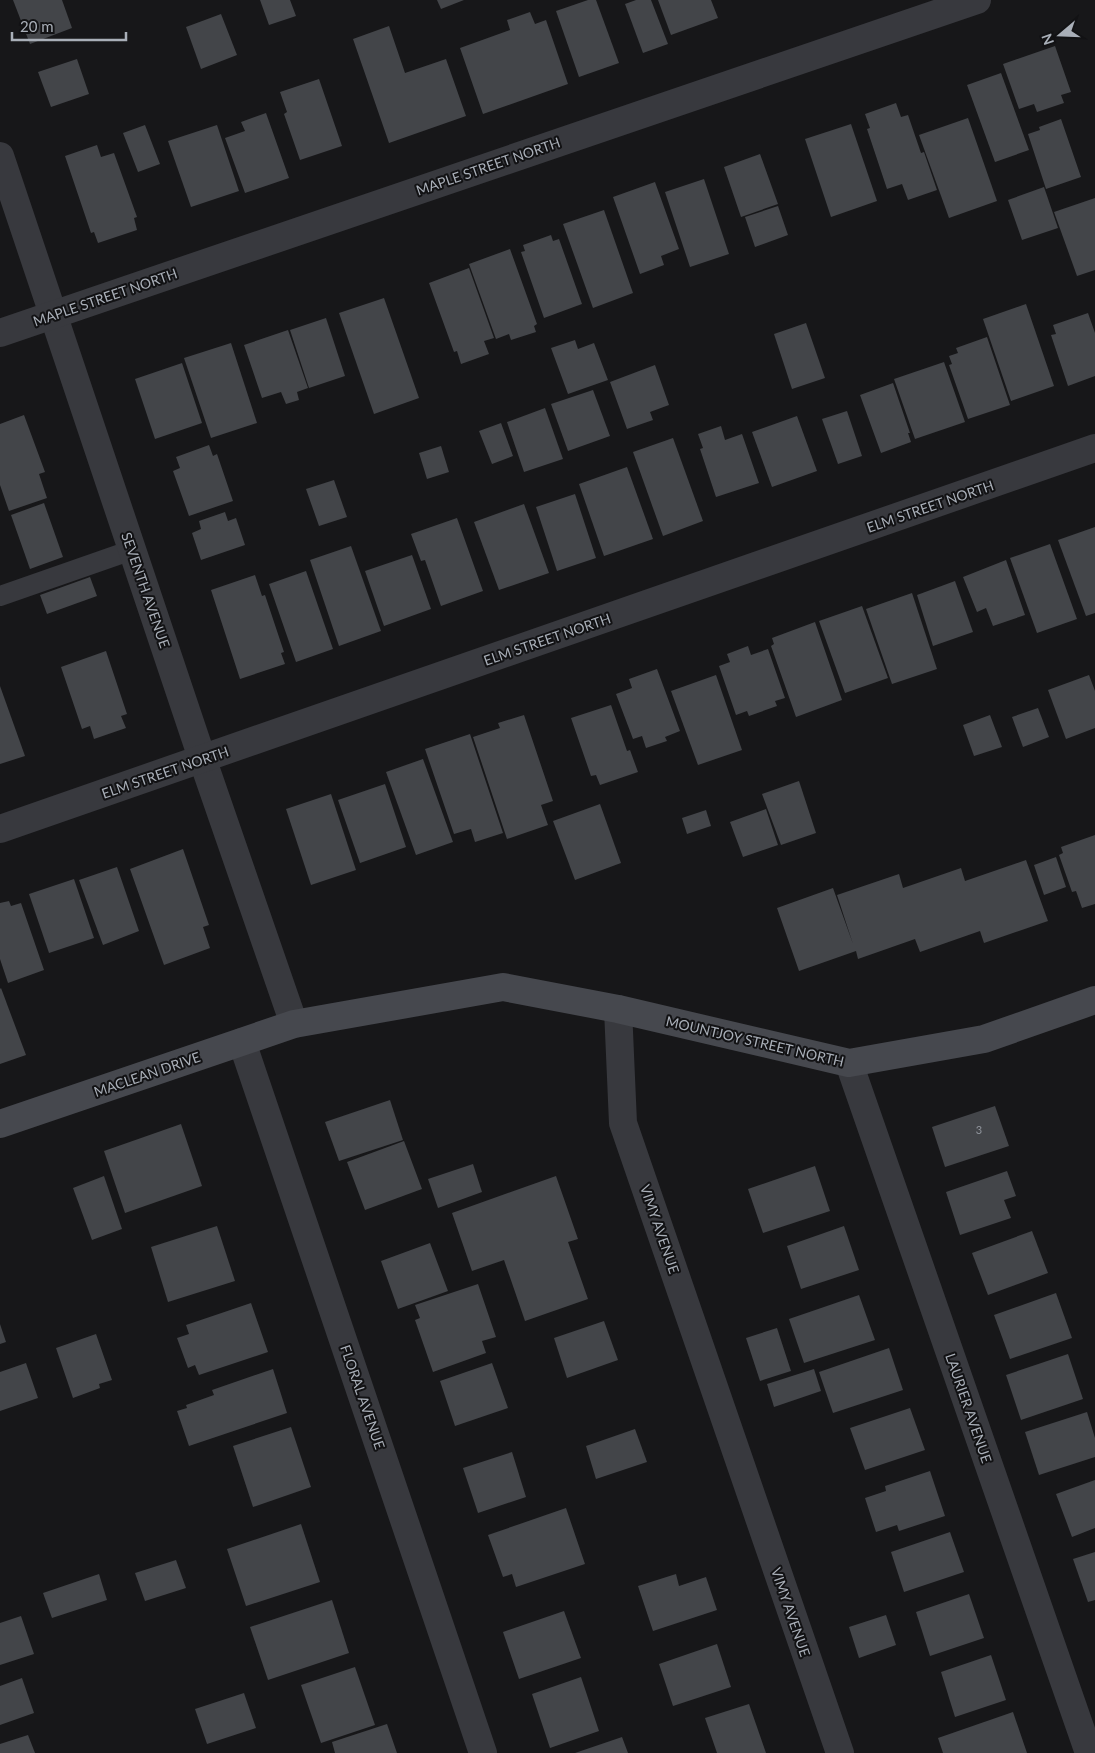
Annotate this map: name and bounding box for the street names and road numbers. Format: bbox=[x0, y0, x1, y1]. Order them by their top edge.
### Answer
street label: MAPLE STREET NORTH bbox=[414, 133, 562, 199]
street label: MAPLE STREET NORTH bbox=[31, 264, 179, 330]
street label: ELM STREET NORTH bbox=[864, 476, 996, 536]
street label: SEVENTH AVENUE bbox=[118, 530, 174, 650]
street label: ELM STREET NORTH bbox=[481, 609, 613, 669]
street label: ELM STREET NORTH bbox=[99, 742, 231, 802]
street label: MOUNTJOY STREET NORTH bbox=[664, 1012, 846, 1070]
street label: MACLEAN DRIVE bbox=[92, 1048, 202, 1100]
street label: VIMY AVENUE bbox=[637, 1182, 683, 1276]
street label: FLORAL AVENUE bbox=[337, 1343, 389, 1451]
street label: LAURIER AVENUE bbox=[942, 1351, 996, 1465]
street label: VIMY AVENUE bbox=[768, 1565, 814, 1659]

